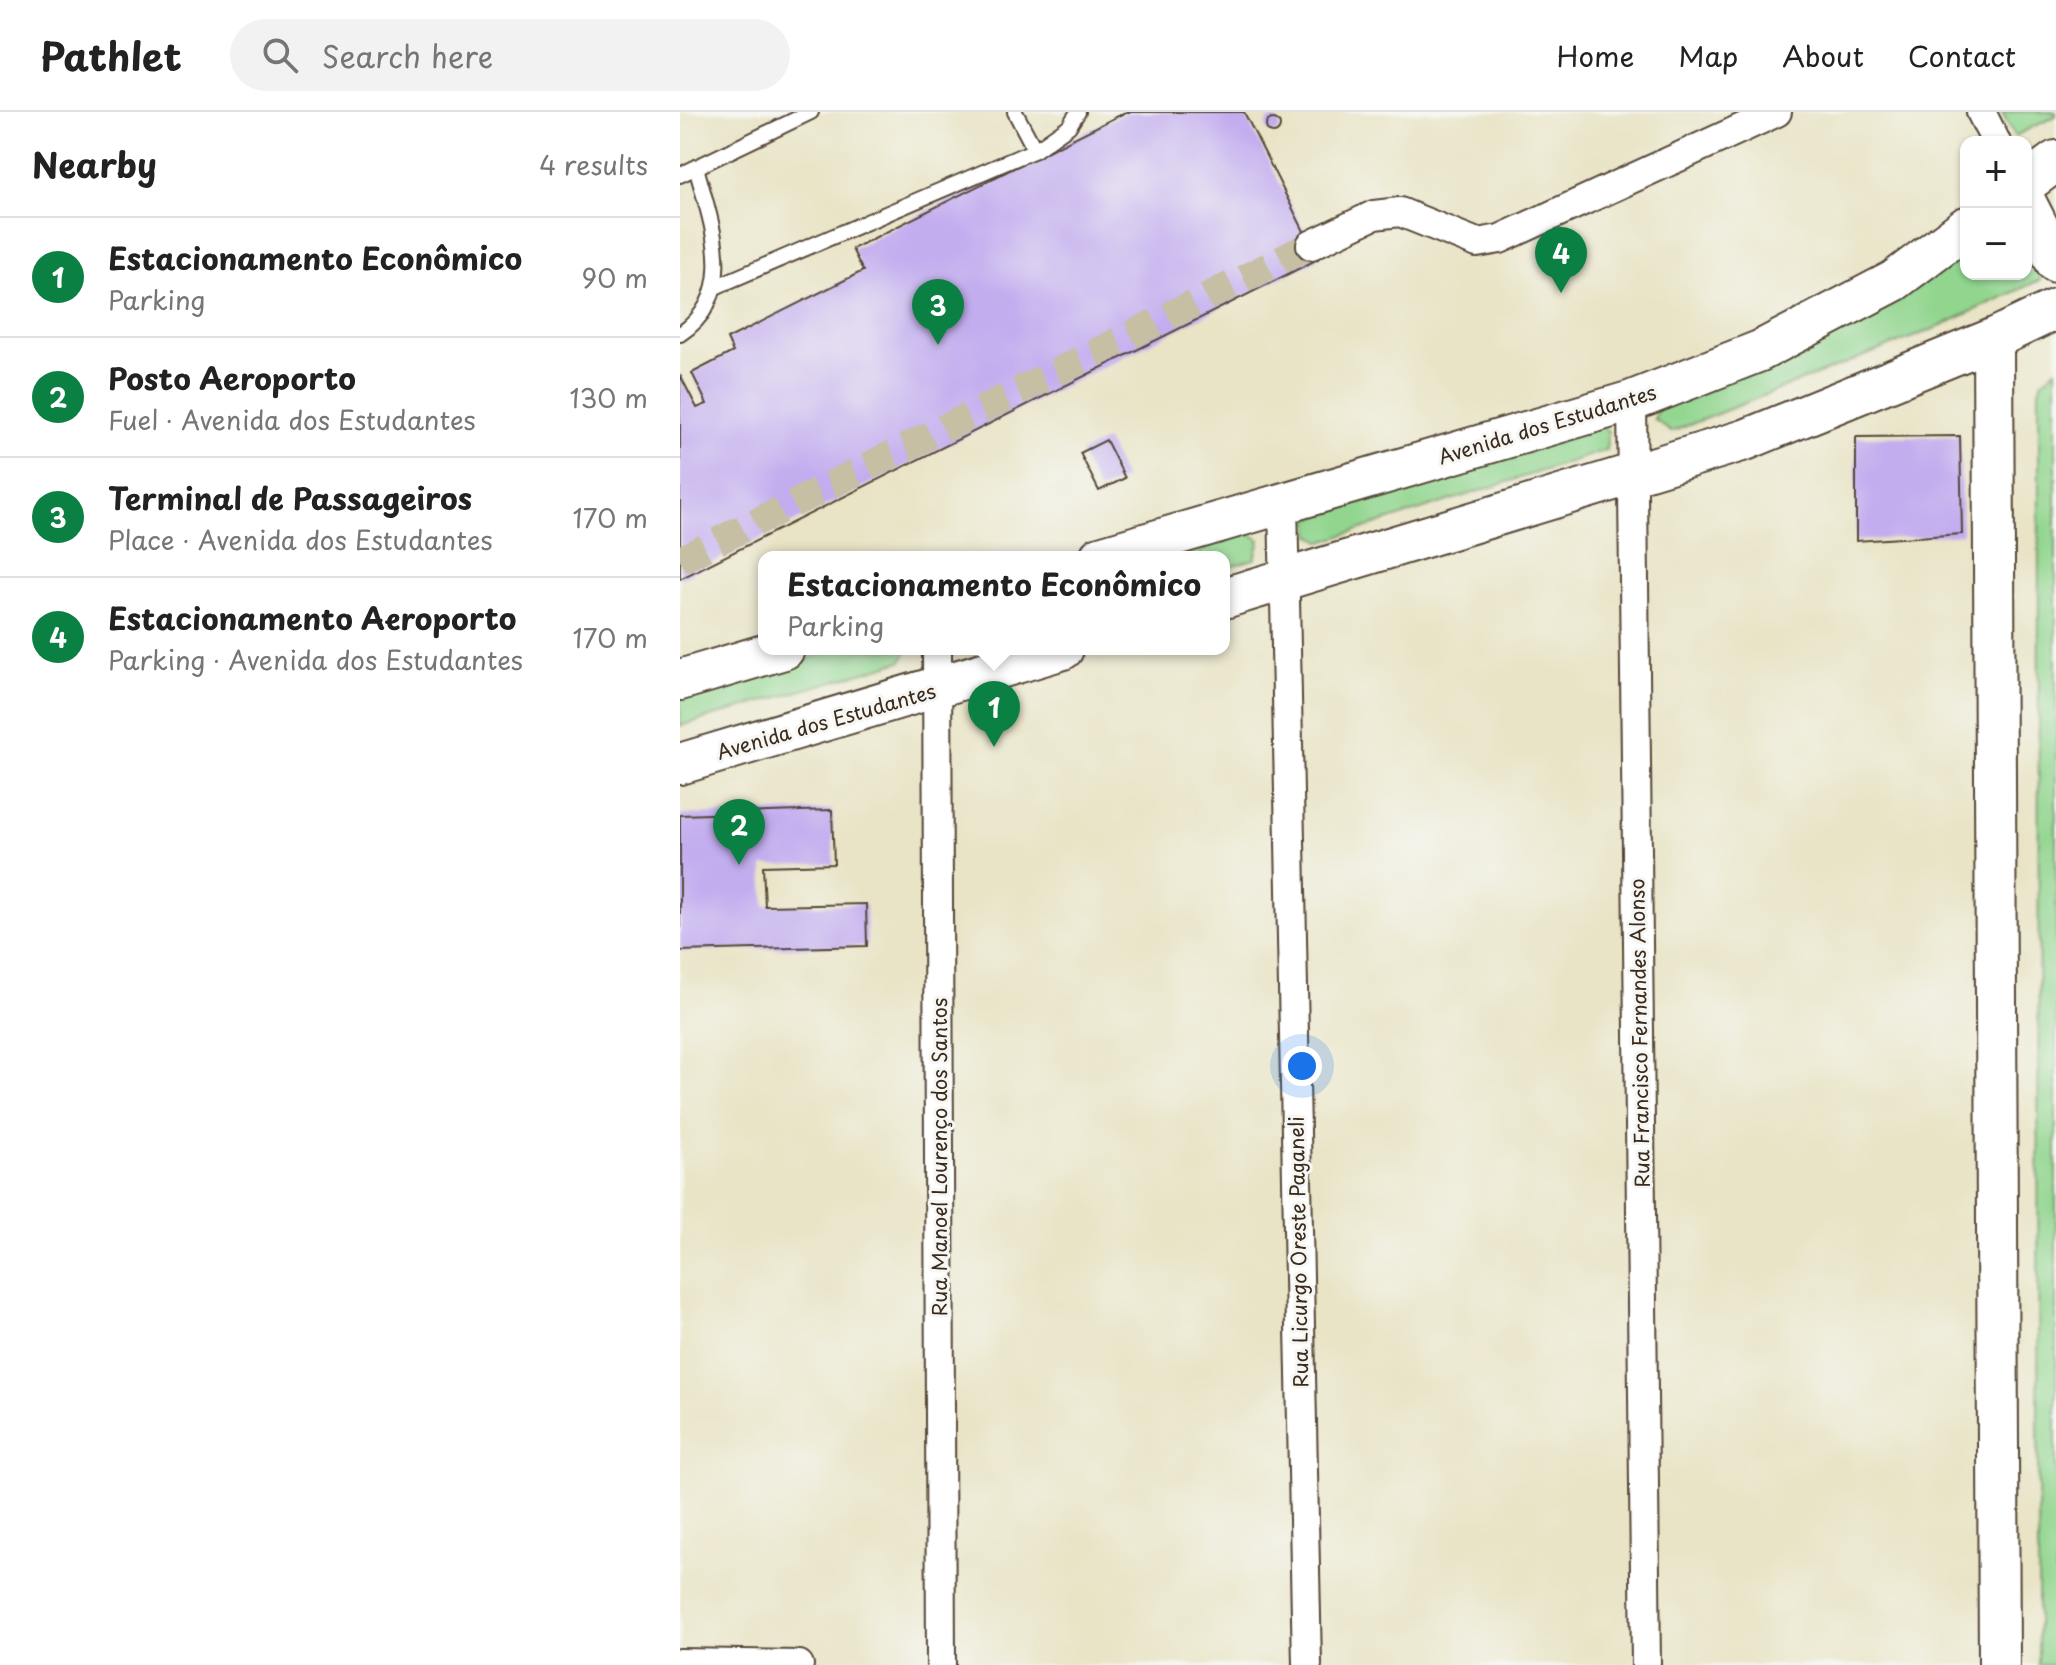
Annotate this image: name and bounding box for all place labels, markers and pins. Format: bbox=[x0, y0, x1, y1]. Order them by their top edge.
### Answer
pin: 4 bbox=[1535, 227, 1587, 293]
pin: 3 bbox=[912, 279, 964, 345]
pin: 1 bbox=[968, 681, 1020, 747]
pin: 2 bbox=[713, 799, 765, 865]

